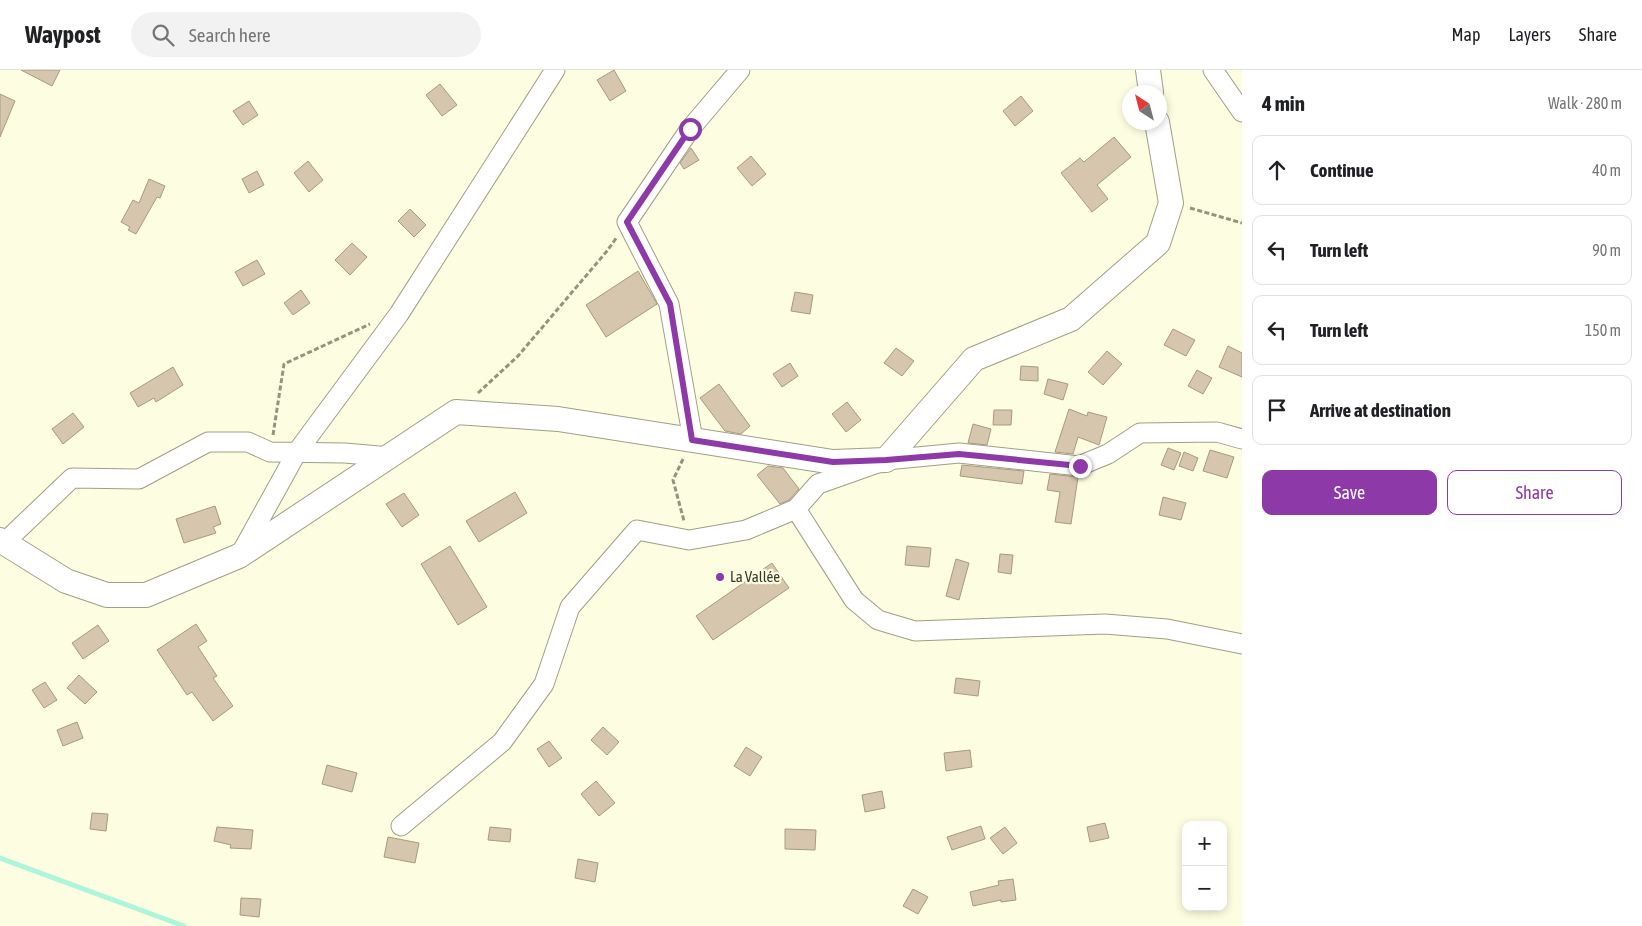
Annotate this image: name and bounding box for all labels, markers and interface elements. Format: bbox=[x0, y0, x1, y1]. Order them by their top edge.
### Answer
search box bbox=[131, 12, 481, 57]
text: Waypost bbox=[25, 21, 101, 48]
icon: search bbox=[149, 21, 177, 49]
text: Search here bbox=[189, 24, 271, 46]
text: Map bbox=[1451, 24, 1480, 45]
text: Layers bbox=[1508, 24, 1551, 45]
text: Share bbox=[1579, 24, 1617, 45]
north arrow bbox=[1122, 85, 1167, 130]
text: 4 min bbox=[1262, 91, 1305, 115]
text: Walk · 280 m bbox=[1548, 94, 1622, 112]
route start bbox=[679, 118, 702, 141]
icon: ahead bbox=[1263, 156, 1291, 184]
text: Continue bbox=[1310, 159, 1374, 181]
text: 40 m bbox=[1592, 161, 1621, 179]
icon: left bbox=[1263, 236, 1291, 264]
text: Turn left bbox=[1310, 239, 1368, 261]
text: 90 m bbox=[1592, 241, 1621, 259]
icon: left bbox=[1263, 316, 1291, 344]
text: Turn left bbox=[1310, 319, 1368, 341]
text: 150 m bbox=[1585, 321, 1621, 339]
icon: arrive bbox=[1263, 396, 1291, 424]
text: Arrive at destination bbox=[1310, 399, 1451, 421]
route end bbox=[1069, 455, 1092, 478]
button: Save bbox=[1262, 470, 1437, 515]
button: Share bbox=[1447, 470, 1622, 515]
place label: La Vallée bbox=[730, 568, 780, 585]
marker: La Vallée bbox=[714, 571, 726, 583]
map controls bbox=[1182, 821, 1227, 911]
button: + bbox=[1182, 821, 1227, 866]
button: − bbox=[1182, 866, 1227, 911]

